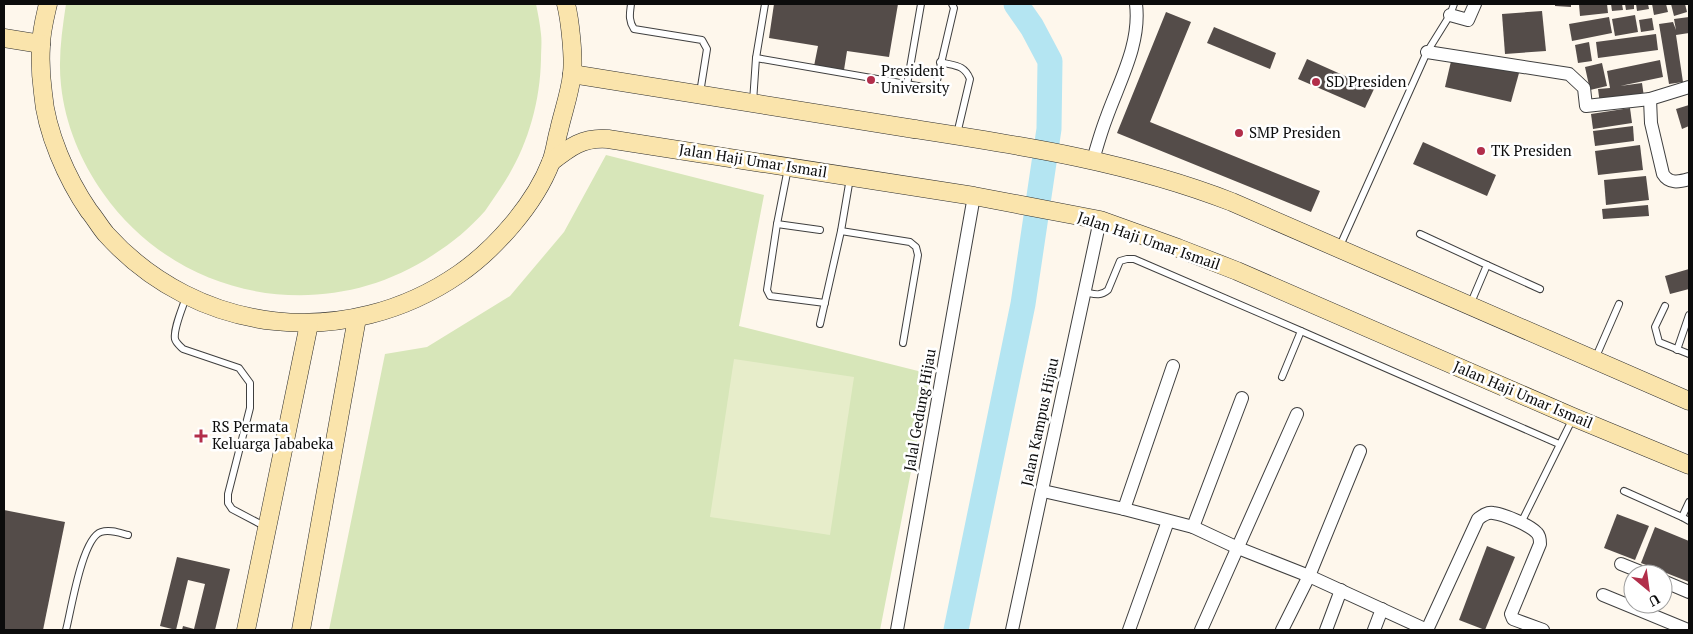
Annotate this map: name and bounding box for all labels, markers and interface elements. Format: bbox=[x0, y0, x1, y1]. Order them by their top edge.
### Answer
place label: President University bbox=[881, 60, 950, 97]
place label: SD Presiden bbox=[1326, 71, 1406, 91]
marker: President University bbox=[865, 74, 877, 86]
marker: SD Presiden bbox=[1310, 76, 1322, 88]
place label: SMP Presiden bbox=[1249, 122, 1341, 142]
marker: SMP Presiden bbox=[1233, 127, 1245, 139]
street label: Jalan Haji Umar Ismail bbox=[678, 138, 829, 182]
place label: TK Presiden bbox=[1491, 140, 1572, 160]
marker: TK Presiden bbox=[1475, 145, 1487, 157]
street label: Jalan Haji Umar Ismail bbox=[1075, 206, 1223, 274]
street label: Jalal Gedung Hijau bbox=[898, 347, 940, 473]
street label: Jalan Kampus Hijau bbox=[1016, 355, 1062, 488]
street label: Jalan Haji Umar Ismail bbox=[1451, 356, 1596, 433]
place label: RS Permata Keluarga Jababeka bbox=[212, 416, 334, 453]
marker: RS Permata Keluarga Jababeka bbox=[194, 429, 208, 443]
north arrow bbox=[1623, 564, 1673, 614]
text: U bbox=[1646, 590, 1664, 612]

